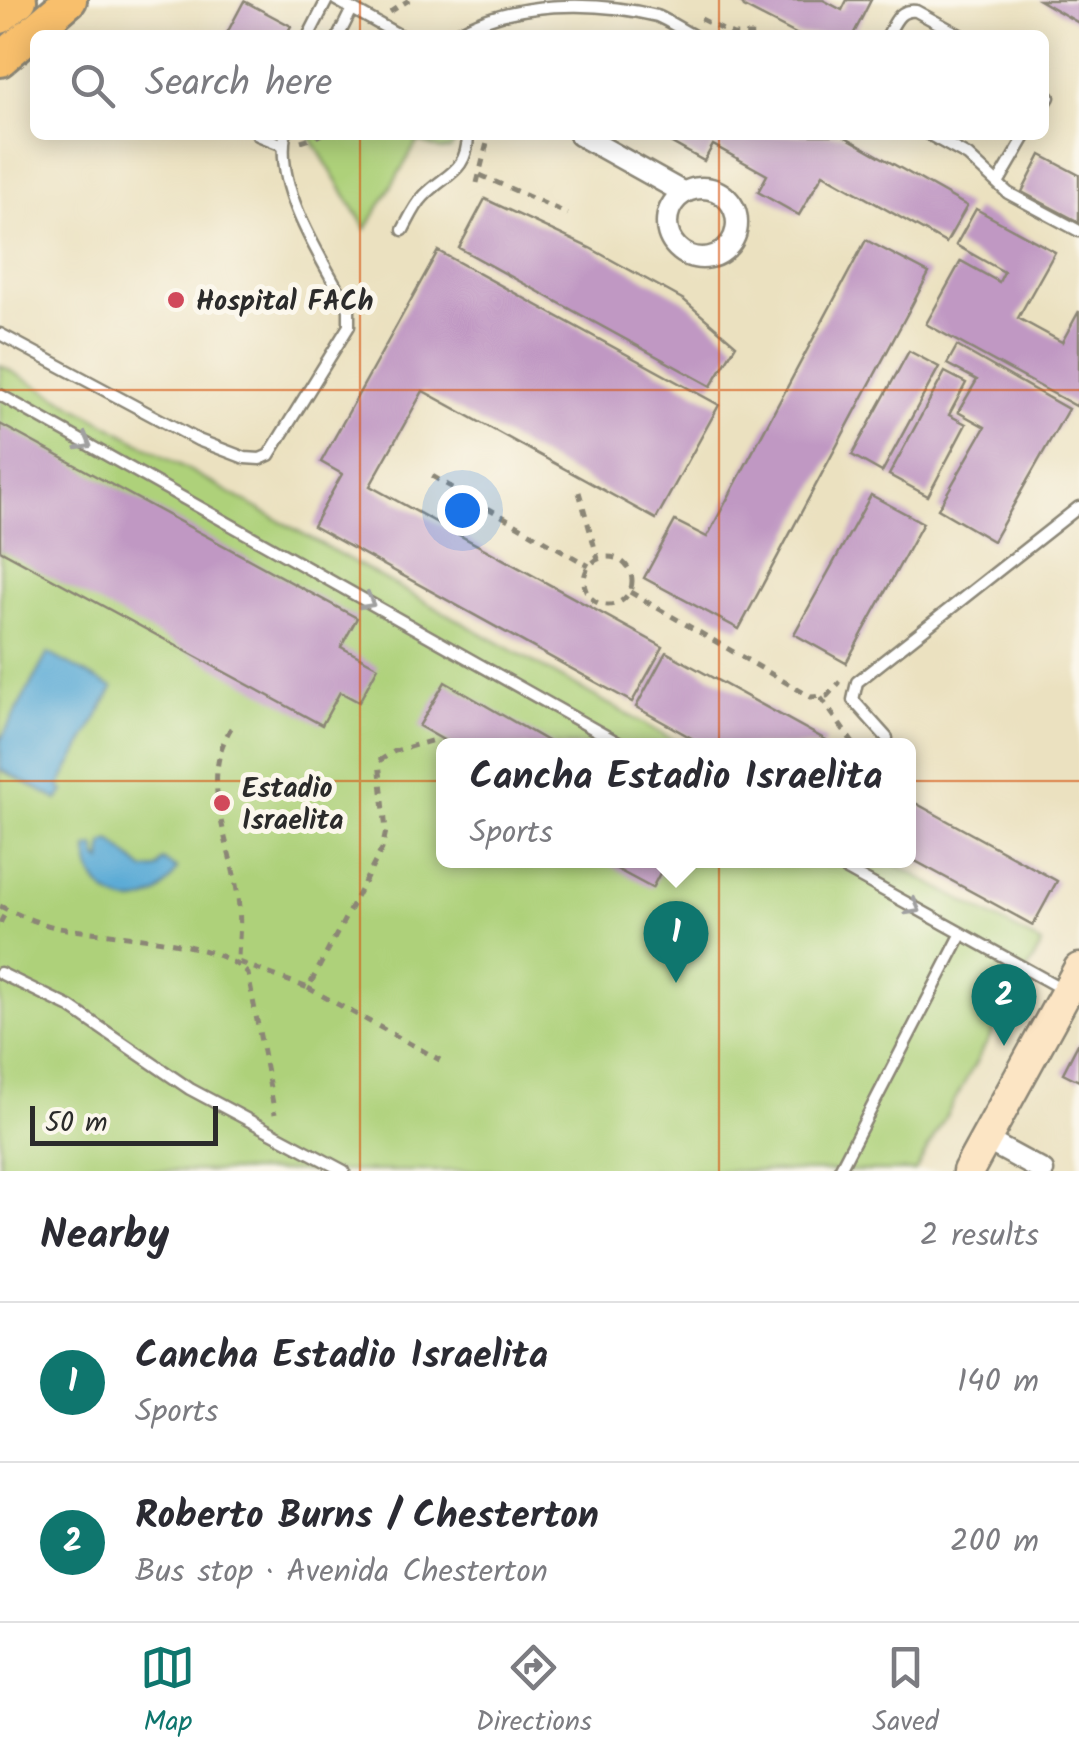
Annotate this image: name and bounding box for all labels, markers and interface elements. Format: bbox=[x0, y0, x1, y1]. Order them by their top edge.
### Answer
search box bbox=[30, 30, 1049, 140]
text: Search here bbox=[145, 55, 332, 115]
icon: search bbox=[65, 58, 120, 113]
place label: Hospital FACh bbox=[196, 280, 373, 325]
marker: Hospital FACh bbox=[165, 289, 187, 311]
one-way arrow bbox=[74, 431, 92, 451]
your location bbox=[437, 485, 488, 536]
one-way arrow bbox=[358, 590, 376, 610]
popup bbox=[436, 738, 916, 868]
text: Cancha Estadio Israelita bbox=[469, 748, 883, 808]
place label: Estadio Israelita bbox=[242, 767, 343, 844]
marker: Estadio Israelita bbox=[211, 792, 233, 814]
text: Sports bbox=[469, 808, 553, 859]
one-way arrow bbox=[903, 896, 921, 916]
pin: 1 bbox=[644, 900, 708, 983]
pin: 2 bbox=[972, 964, 1036, 1046]
scale bar bbox=[30, 1101, 218, 1146]
text: 50 m bbox=[45, 1101, 108, 1146]
text: Nearby bbox=[40, 1203, 169, 1270]
text: 2 results bbox=[920, 1211, 1039, 1262]
text: Cancha Estadio Israelita bbox=[135, 1327, 548, 1387]
text: 1 bbox=[68, 1357, 77, 1408]
text: 140 m bbox=[957, 1357, 1039, 1408]
text: Sports bbox=[135, 1387, 218, 1438]
text: Roberto Burns / Chesterton bbox=[135, 1487, 599, 1547]
text: 2 bbox=[63, 1517, 82, 1568]
text: 200 m bbox=[950, 1517, 1039, 1568]
text: Bus stop · Avenida Chesterton bbox=[135, 1547, 548, 1598]
tab: Map bbox=[140, 1640, 195, 1745]
tab: Directions bbox=[476, 1640, 592, 1745]
tab: Saved bbox=[872, 1640, 939, 1745]

